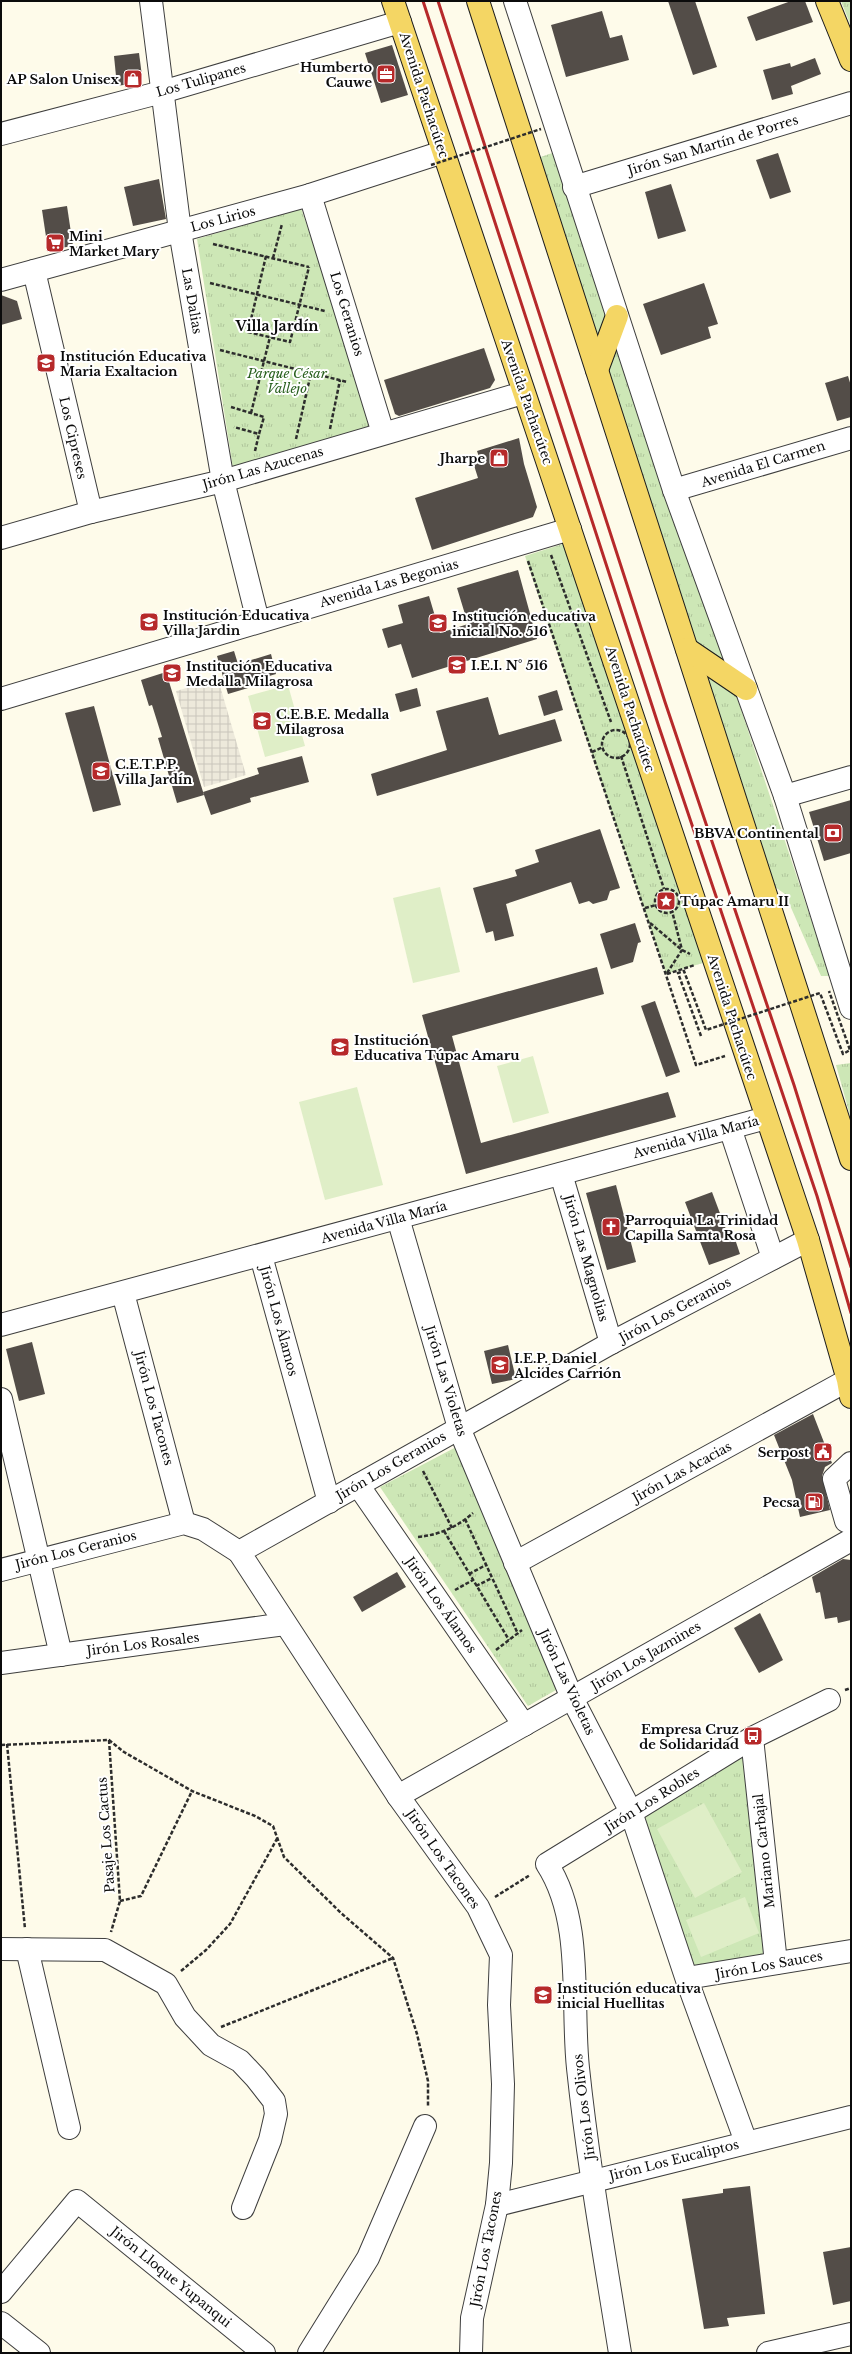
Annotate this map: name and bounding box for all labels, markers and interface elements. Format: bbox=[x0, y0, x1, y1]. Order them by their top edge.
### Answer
street label: Avenida Pachacútec bbox=[395, 29, 452, 160]
street label: Los Tulipanes bbox=[154, 59, 248, 101]
place label: Humberto Cauwe bbox=[300, 59, 372, 91]
office icon: Humberto Cauwe bbox=[375, 63, 397, 85]
shop icon: AP Salon Unisex bbox=[122, 68, 144, 90]
place label: AP Salon Unisex bbox=[6, 71, 120, 88]
street label: Jirón San Martín de Porres bbox=[624, 111, 800, 180]
street label: Los Lirios bbox=[189, 202, 257, 236]
place label: Mini Market Mary bbox=[69, 228, 160, 260]
supermarket icon: Mini Market Mary bbox=[44, 232, 66, 254]
street label: Las Dalias bbox=[178, 267, 206, 335]
street label: Los Geranios bbox=[326, 270, 368, 358]
district label: Villa Jardín bbox=[234, 317, 319, 335]
street label: Avenida Pachacútec bbox=[497, 336, 556, 467]
place label: Institución Educativa Maria Exaltacion bbox=[60, 348, 207, 380]
school or university icon: Institución Educativa Maria Exaltacion bbox=[35, 352, 57, 374]
park label: Parque César Vallejo bbox=[246, 365, 328, 397]
street label: Los Cipreses bbox=[55, 395, 91, 481]
street label: Avenida El Carmen bbox=[698, 437, 827, 491]
street label: Jirón Las Azucenas bbox=[199, 443, 325, 494]
shop icon: Jharpe bbox=[488, 447, 510, 469]
place label: Jharpe bbox=[437, 450, 485, 467]
street label: Avenida Las Begonias bbox=[317, 555, 461, 611]
place label: Institución Educativa Villa Jardin bbox=[162, 607, 310, 639]
place label: Institución educativa inicial No. 516 bbox=[452, 608, 597, 640]
school or university icon: Institución Educativa Villa Jardin bbox=[138, 611, 160, 633]
school or university icon: Institución educativa inicial No. 516 bbox=[427, 612, 449, 634]
street label: Avenida Pachacútec bbox=[601, 643, 658, 774]
school or university icon: I.E.I. N° 516 bbox=[446, 654, 468, 676]
place label: I.E.I. N° 516 bbox=[471, 657, 548, 674]
place label: Institución Educativa Medalla Milagrosa bbox=[186, 658, 333, 690]
school or university icon: Institución Educativa Medalla Milagrosa bbox=[161, 662, 183, 684]
place label: C.E.B.E. Medalla Milagrosa bbox=[276, 706, 390, 738]
school or university icon: C.E.B.E. Medalla Milagrosa bbox=[251, 710, 273, 732]
place label: C.E.T.P.P. Villa Jardín bbox=[114, 756, 193, 788]
school or university icon: C.E.T.P.P. Villa Jardín bbox=[90, 760, 112, 782]
bank icon: BBVA Continental bbox=[822, 822, 844, 844]
place label: BBVA Continental bbox=[694, 825, 819, 842]
place icon: Túpac Amaru II bbox=[655, 890, 677, 912]
place label: Túpac Amaru II bbox=[680, 893, 789, 910]
street label: Avenida Pachacútec bbox=[703, 951, 760, 1082]
place label: Institución Educativa Túpac Amaru bbox=[354, 1032, 520, 1064]
school or university icon: Institución Educativa Túpac Amaru bbox=[329, 1036, 351, 1058]
street label: Avenida Villa María bbox=[630, 1112, 762, 1162]
street label: Jirón Las Magnolias bbox=[559, 1191, 612, 1324]
street label: Avenida Villa María bbox=[318, 1197, 450, 1247]
place label: Parroquia La Trinidad Capilla Samta Rosa bbox=[625, 1212, 778, 1244]
church icon: Parroquia La Trinidad Capilla Samta Rosa bbox=[600, 1216, 622, 1238]
street label: Jirón Los Álamos bbox=[256, 1262, 302, 1378]
street label: Jirón Los Geranios bbox=[614, 1273, 734, 1348]
street label: Jirón Las Violetas bbox=[420, 1322, 471, 1439]
street label: Jirón Los Tacones bbox=[130, 1347, 177, 1467]
place label: I.E.P. Daniel Alcides Carrión bbox=[513, 1350, 622, 1382]
school or university icon: I.E.P. Daniel Alcides Carrión bbox=[489, 1354, 511, 1376]
street label: Jirón Los Geranios bbox=[331, 1428, 449, 1505]
street label: Jirón Las Acacias bbox=[628, 1438, 735, 1507]
public building icon: Serpost bbox=[812, 1441, 834, 1463]
place label: Serpost bbox=[758, 1444, 809, 1461]
fuel station icon: Pecsa bbox=[803, 1491, 825, 1513]
place label: Pecsa bbox=[763, 1494, 801, 1511]
street label: Jirón Los Geranios bbox=[12, 1527, 138, 1574]
street label: Jirón Los Álamos bbox=[400, 1552, 481, 1656]
street label: Jirón Los Jazmines bbox=[586, 1618, 704, 1695]
street label: Jirón Las Violetas bbox=[534, 1624, 599, 1738]
street label: Jirón Los Rosales bbox=[84, 1629, 200, 1660]
place label: Empresa Cruz de Solidaridad bbox=[639, 1721, 739, 1753]
bus stop icon: Empresa Cruz de Solidaridad bbox=[742, 1725, 764, 1747]
street label: Jirón Los Robles bbox=[600, 1764, 703, 1837]
street label: Pasaje Los Cactus bbox=[93, 1776, 119, 1893]
street label: Mariano Carbajal bbox=[750, 1793, 778, 1909]
street label: Jirón Los Tacones bbox=[401, 1804, 484, 1912]
street label: Jirón Los Sauces bbox=[712, 1947, 824, 1983]
place label: Institución educativa inicial Huellitas bbox=[557, 1980, 702, 2012]
school or university icon: Institución educativa inicial Huellitas bbox=[532, 1984, 554, 2006]
street label: Jirón Los Olivos bbox=[569, 2053, 599, 2163]
street label: Jirón Los Eucaliptos bbox=[605, 2136, 741, 2185]
street label: Jirón Los Tacones bbox=[466, 2189, 506, 2310]
street label: Jirón Lloque Yupanqui bbox=[105, 2222, 235, 2331]

